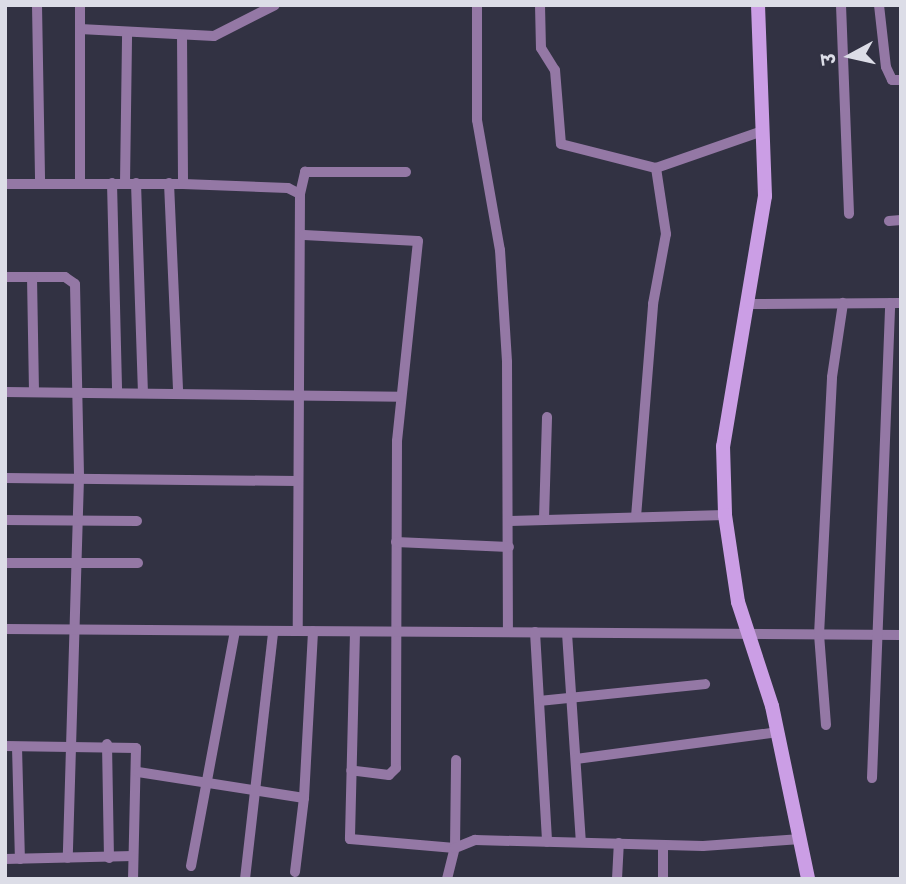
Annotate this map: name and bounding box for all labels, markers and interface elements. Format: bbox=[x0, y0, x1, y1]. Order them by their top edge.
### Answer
north arrow bbox=[815, 21, 885, 91]
text: उ bbox=[815, 52, 843, 66]

